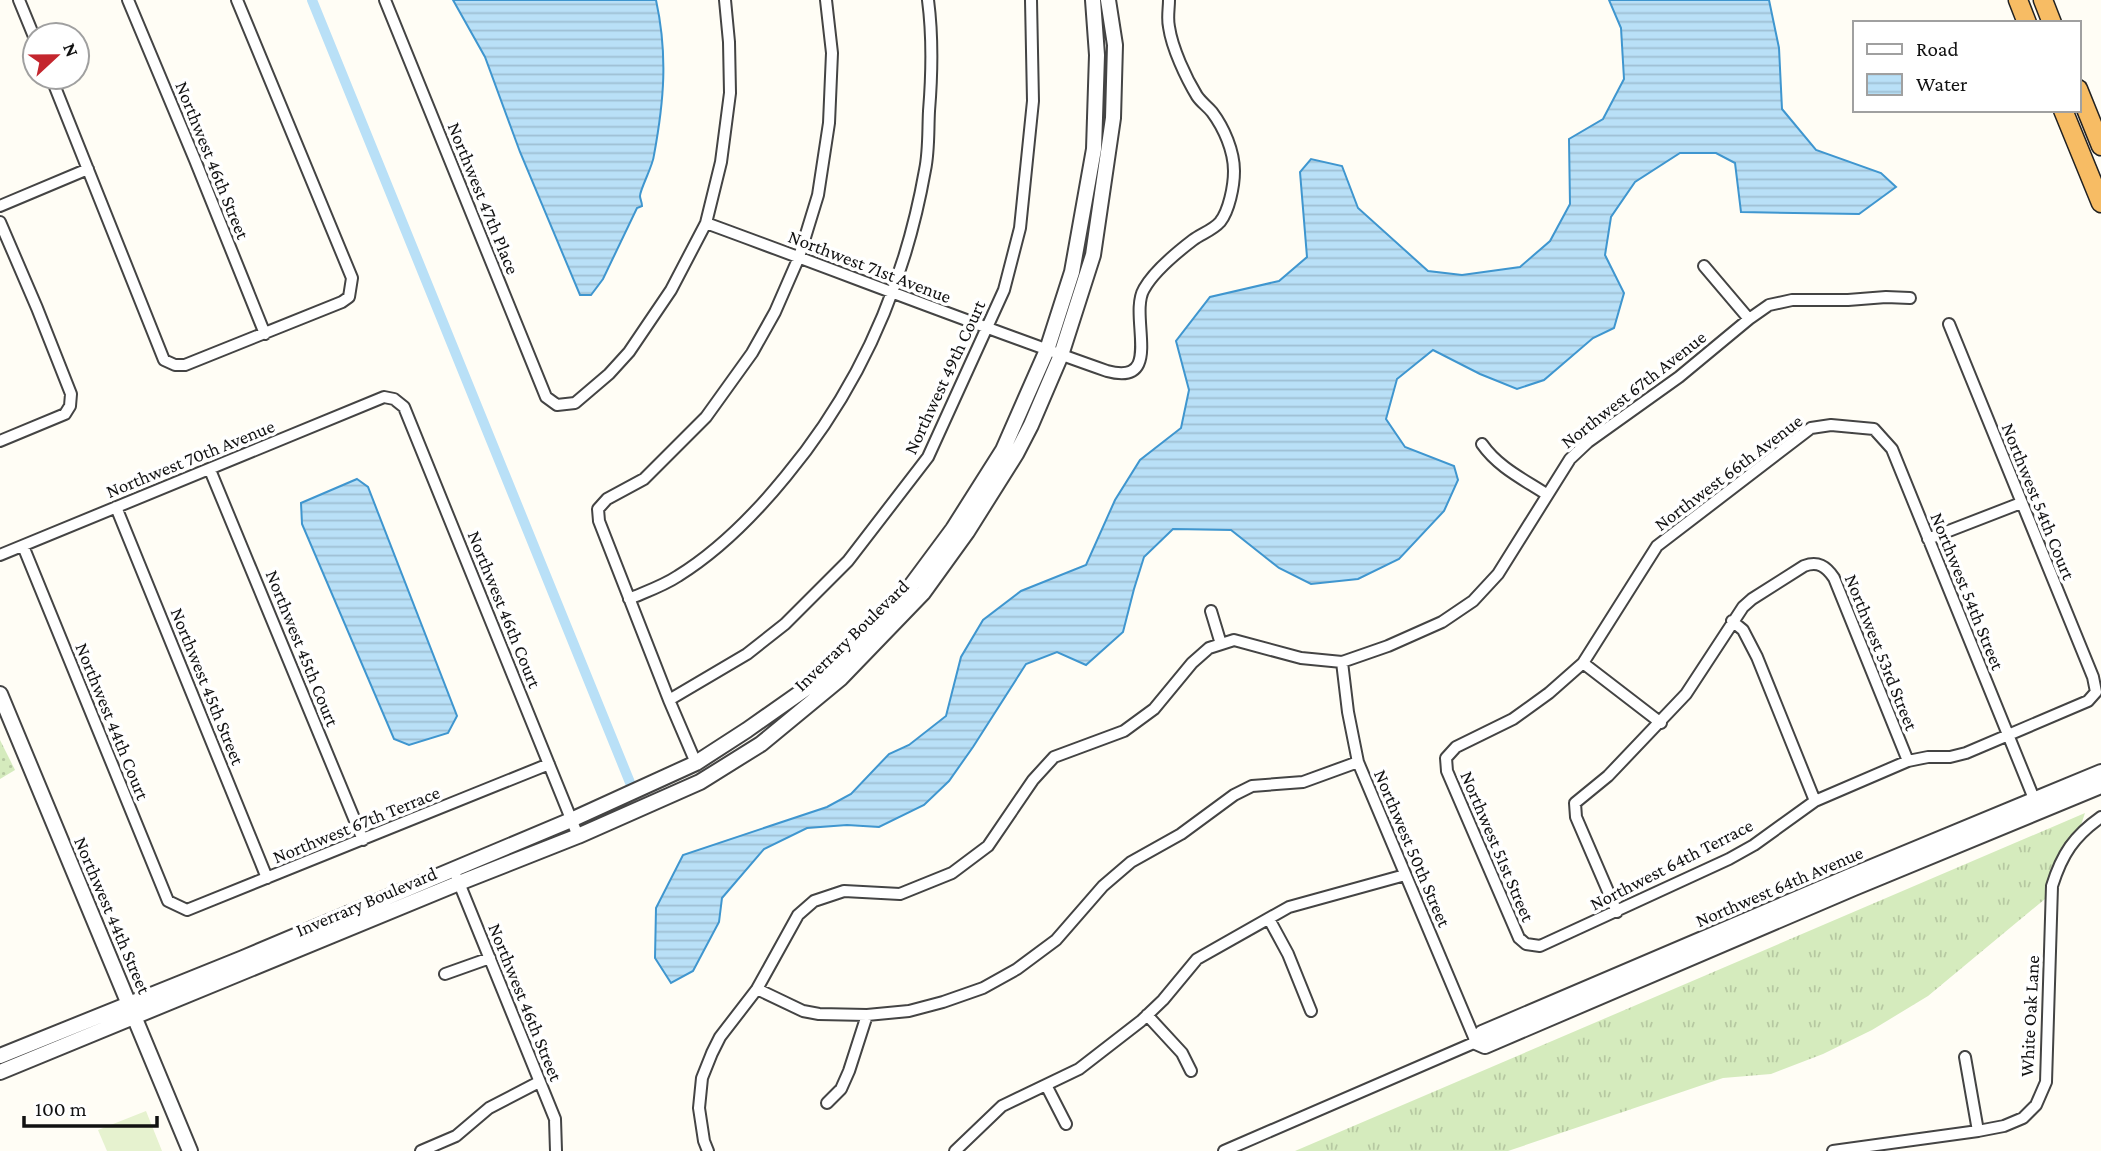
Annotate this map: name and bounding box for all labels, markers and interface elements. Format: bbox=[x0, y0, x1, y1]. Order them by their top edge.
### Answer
north arrow bbox=[21, 21, 91, 91]
legend bbox=[1853, 21, 2080, 112]
text: Road bbox=[1916, 37, 1959, 61]
text: N bbox=[59, 40, 83, 60]
text: Water bbox=[1916, 72, 1968, 96]
street label: Northwest 46th Street bbox=[171, 78, 254, 243]
street label: Northwest 47th Place bbox=[443, 119, 524, 277]
street label: Northwest 71st Avenue bbox=[785, 226, 954, 307]
street label: Northwest 49th Court bbox=[900, 296, 990, 457]
street label: Northwest 67th Avenue bbox=[1557, 326, 1710, 452]
street label: Northwest 66th Avenue bbox=[1650, 410, 1806, 535]
street label: Northwest 70th Avenue bbox=[103, 415, 277, 502]
street label: Northwest 54th Court bbox=[1998, 420, 2080, 583]
street label: Northwest 54th Street bbox=[1926, 510, 2009, 674]
street label: Northwest 46th Court bbox=[463, 528, 546, 691]
street label: Northwest 45th Court bbox=[262, 567, 344, 730]
street label: Northwest 53rd Street bbox=[1841, 571, 1923, 734]
street label: Inverrary Boulevard bbox=[790, 575, 913, 695]
street label: Northwest 45th Street bbox=[166, 605, 249, 768]
street label: Northwest 44th Court bbox=[71, 640, 154, 803]
street label: Northwest 50th Street bbox=[1370, 766, 1455, 931]
street label: Northwest 51st Street bbox=[1456, 768, 1539, 925]
street label: Northwest 67th Terrace bbox=[270, 781, 443, 868]
street label: Northwest 64th Terrace bbox=[1586, 814, 1756, 915]
street label: Northwest 44th Street bbox=[70, 834, 155, 997]
street label: Northwest 64th Avenue bbox=[1692, 842, 1866, 931]
street label: Inverrary Boulevard bbox=[293, 862, 440, 941]
street label: Northwest 46th Street bbox=[484, 920, 567, 1085]
street label: White Oak Lane bbox=[2016, 955, 2043, 1077]
scale bar bbox=[24, 1084, 158, 1128]
text: 100 m bbox=[35, 1097, 87, 1121]

